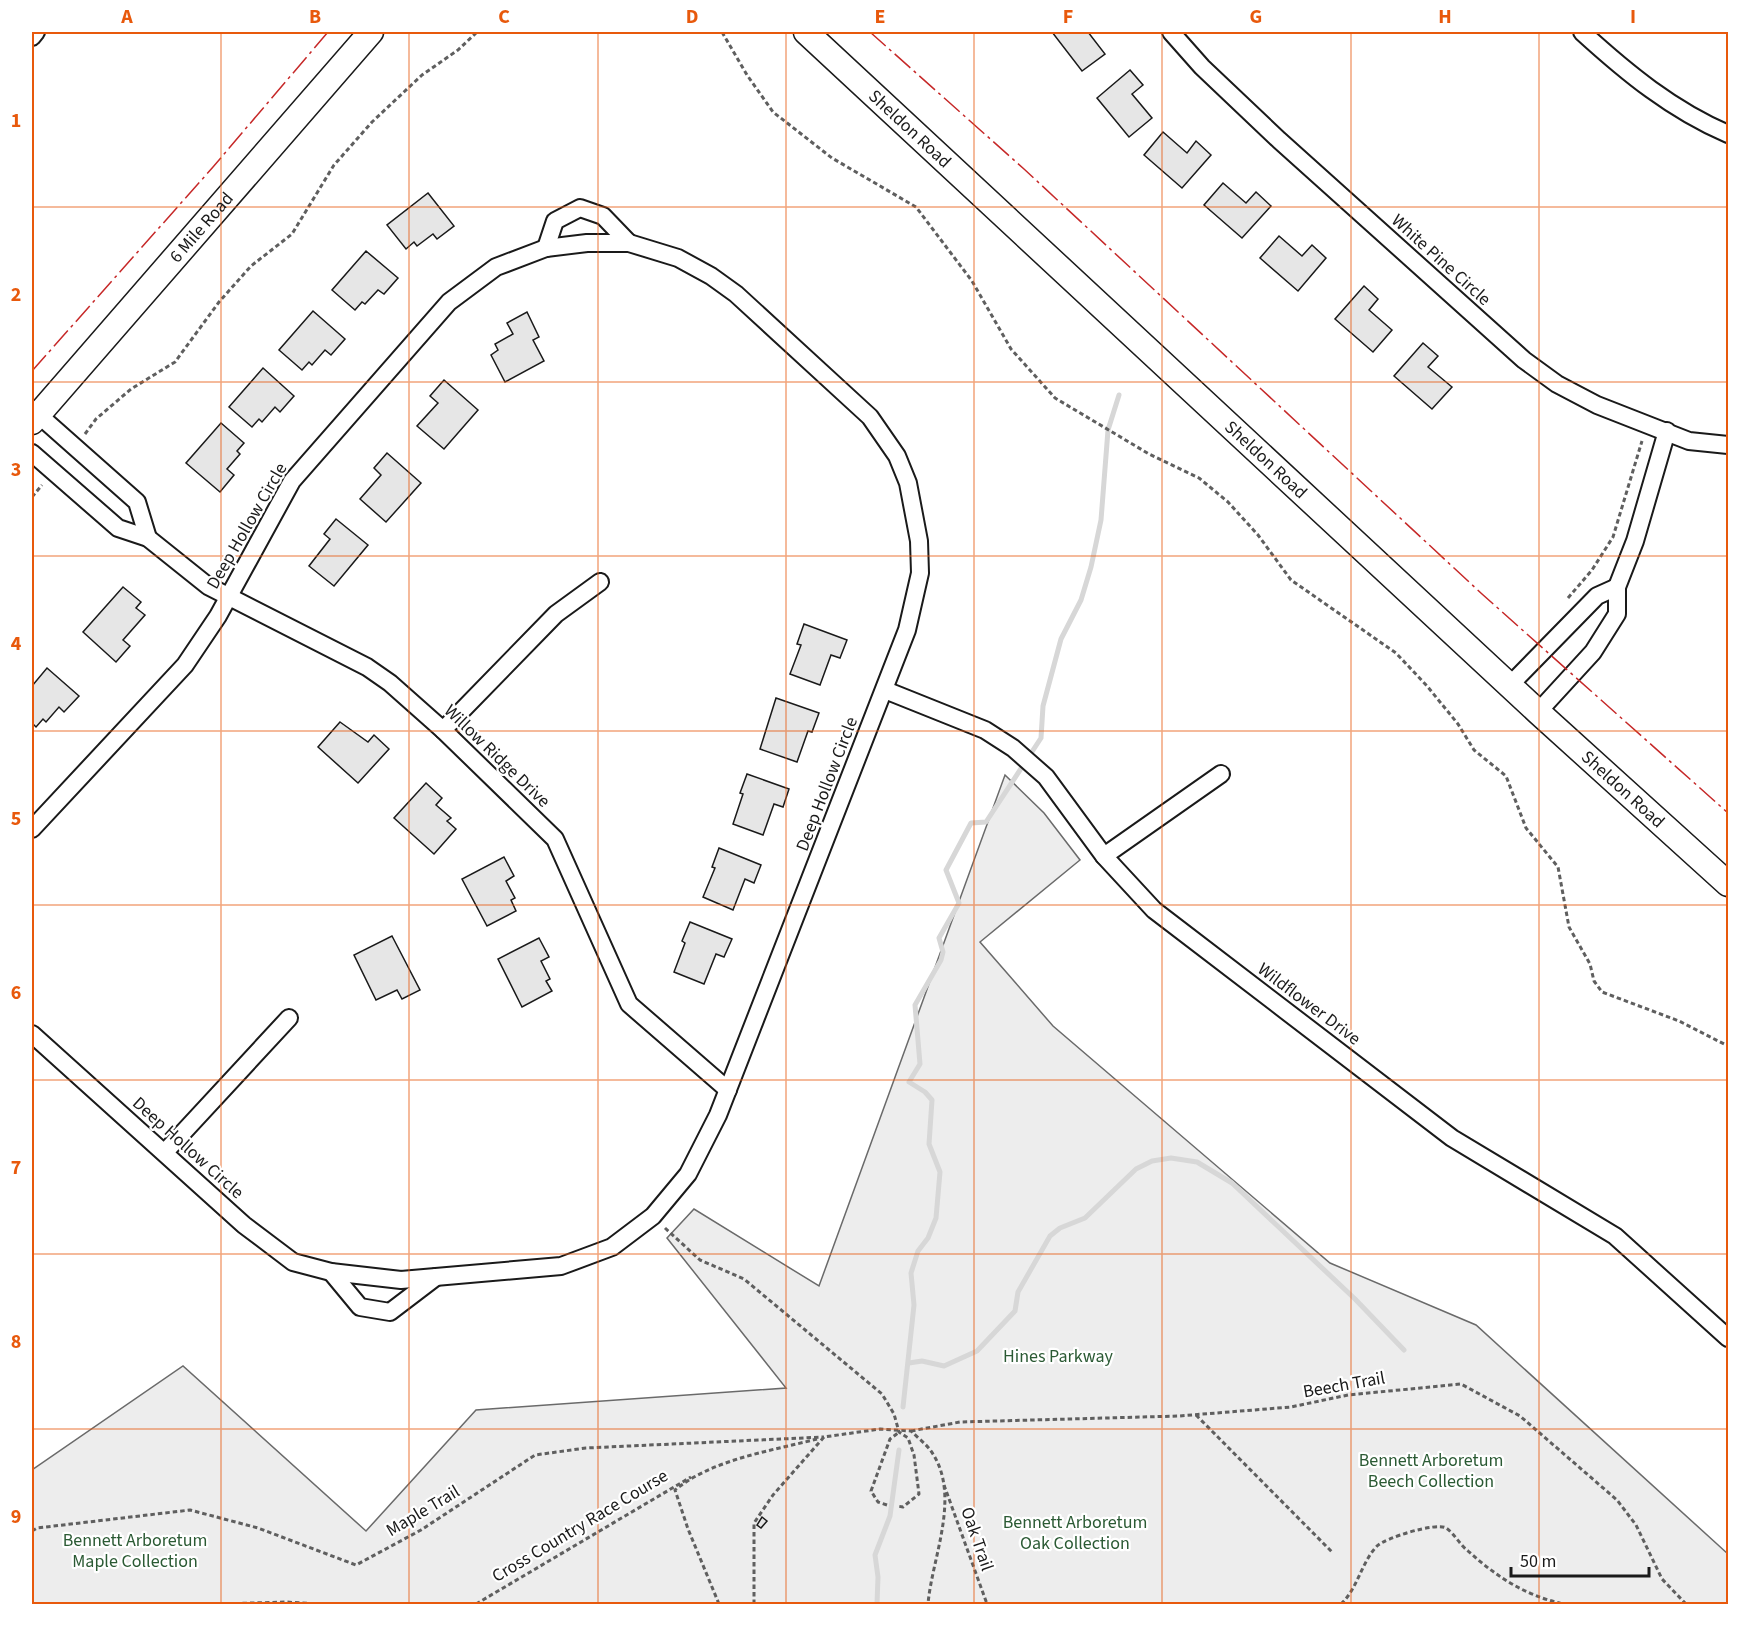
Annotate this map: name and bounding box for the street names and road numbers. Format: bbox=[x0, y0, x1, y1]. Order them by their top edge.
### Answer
street label: Sheldon Road bbox=[863, 84, 957, 173]
street label: 6 Mile Road bbox=[164, 187, 239, 268]
street label: White Pine Circle bbox=[1386, 208, 1496, 312]
street label: Sheldon Road bbox=[1219, 415, 1313, 504]
street label: Deep Hollow Circle bbox=[201, 458, 293, 594]
street label: Willow Ridge Drive bbox=[438, 699, 556, 813]
street label: Deep Hollow Circle bbox=[790, 713, 864, 855]
street label: Sheldon Road bbox=[1576, 745, 1670, 834]
street label: Wildflower Drive bbox=[1252, 957, 1366, 1051]
street label: Deep Hollow Circle bbox=[127, 1091, 249, 1205]
street label: Beech Trail bbox=[1301, 1366, 1387, 1404]
street label: Cross Country Race Course bbox=[487, 1463, 673, 1589]
street label: Maple Trail bbox=[381, 1479, 465, 1543]
street label: Oak Trail bbox=[954, 1504, 1000, 1574]

